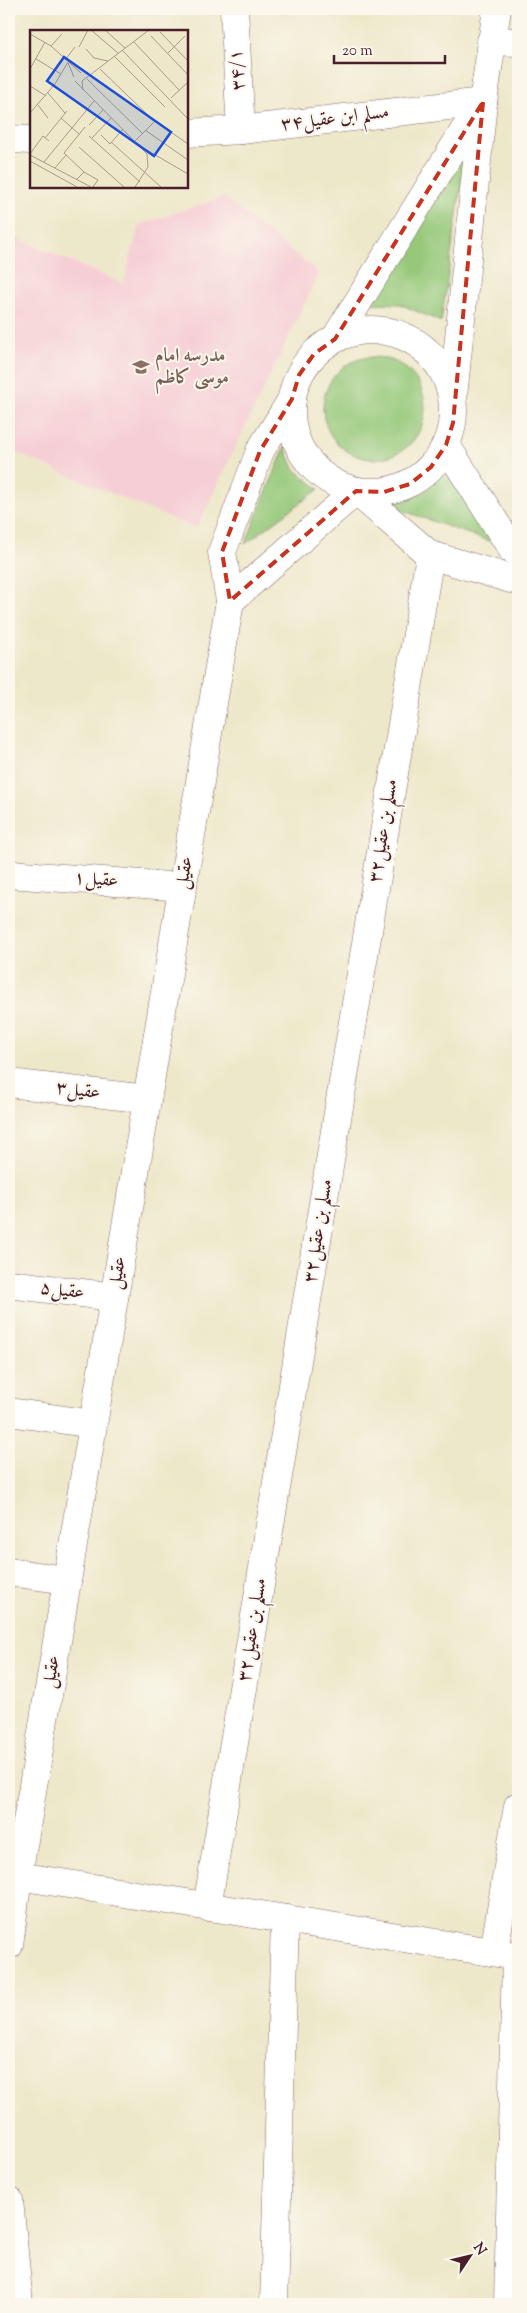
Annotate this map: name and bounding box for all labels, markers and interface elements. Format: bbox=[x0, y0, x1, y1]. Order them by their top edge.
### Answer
inset map bbox=[30, 30, 188, 188]
scale bar bbox=[334, 32, 446, 64]
text: 20 m bbox=[342, 41, 373, 62]
street label: ۳۴/۱ bbox=[223, 48, 253, 92]
street label: مسلم ابن عقیل۳۴ bbox=[279, 99, 391, 143]
place label: مدرسه امام موسی کاظم bbox=[155, 343, 229, 394]
school or university icon: مدرسه امام موسی کاظم bbox=[131, 357, 151, 377]
street label: مسلم بن عقیل۳۲ bbox=[362, 777, 409, 886]
street label: عقیل bbox=[169, 855, 201, 891]
street label: عقیل۱ bbox=[73, 865, 119, 895]
street label: عقیل۳ bbox=[54, 1075, 102, 1107]
street label: مسلم بن عقیل۳۲ bbox=[297, 1177, 344, 1286]
street label: عقیل bbox=[102, 1255, 134, 1291]
street label: عقیل۵ bbox=[38, 1275, 86, 1307]
street label: مسلم بن عقیل۳۲ bbox=[231, 1576, 278, 1685]
street label: عقیل bbox=[36, 1654, 68, 1690]
north arrow bbox=[444, 2230, 494, 2280]
text: N bbox=[468, 2239, 490, 2260]

